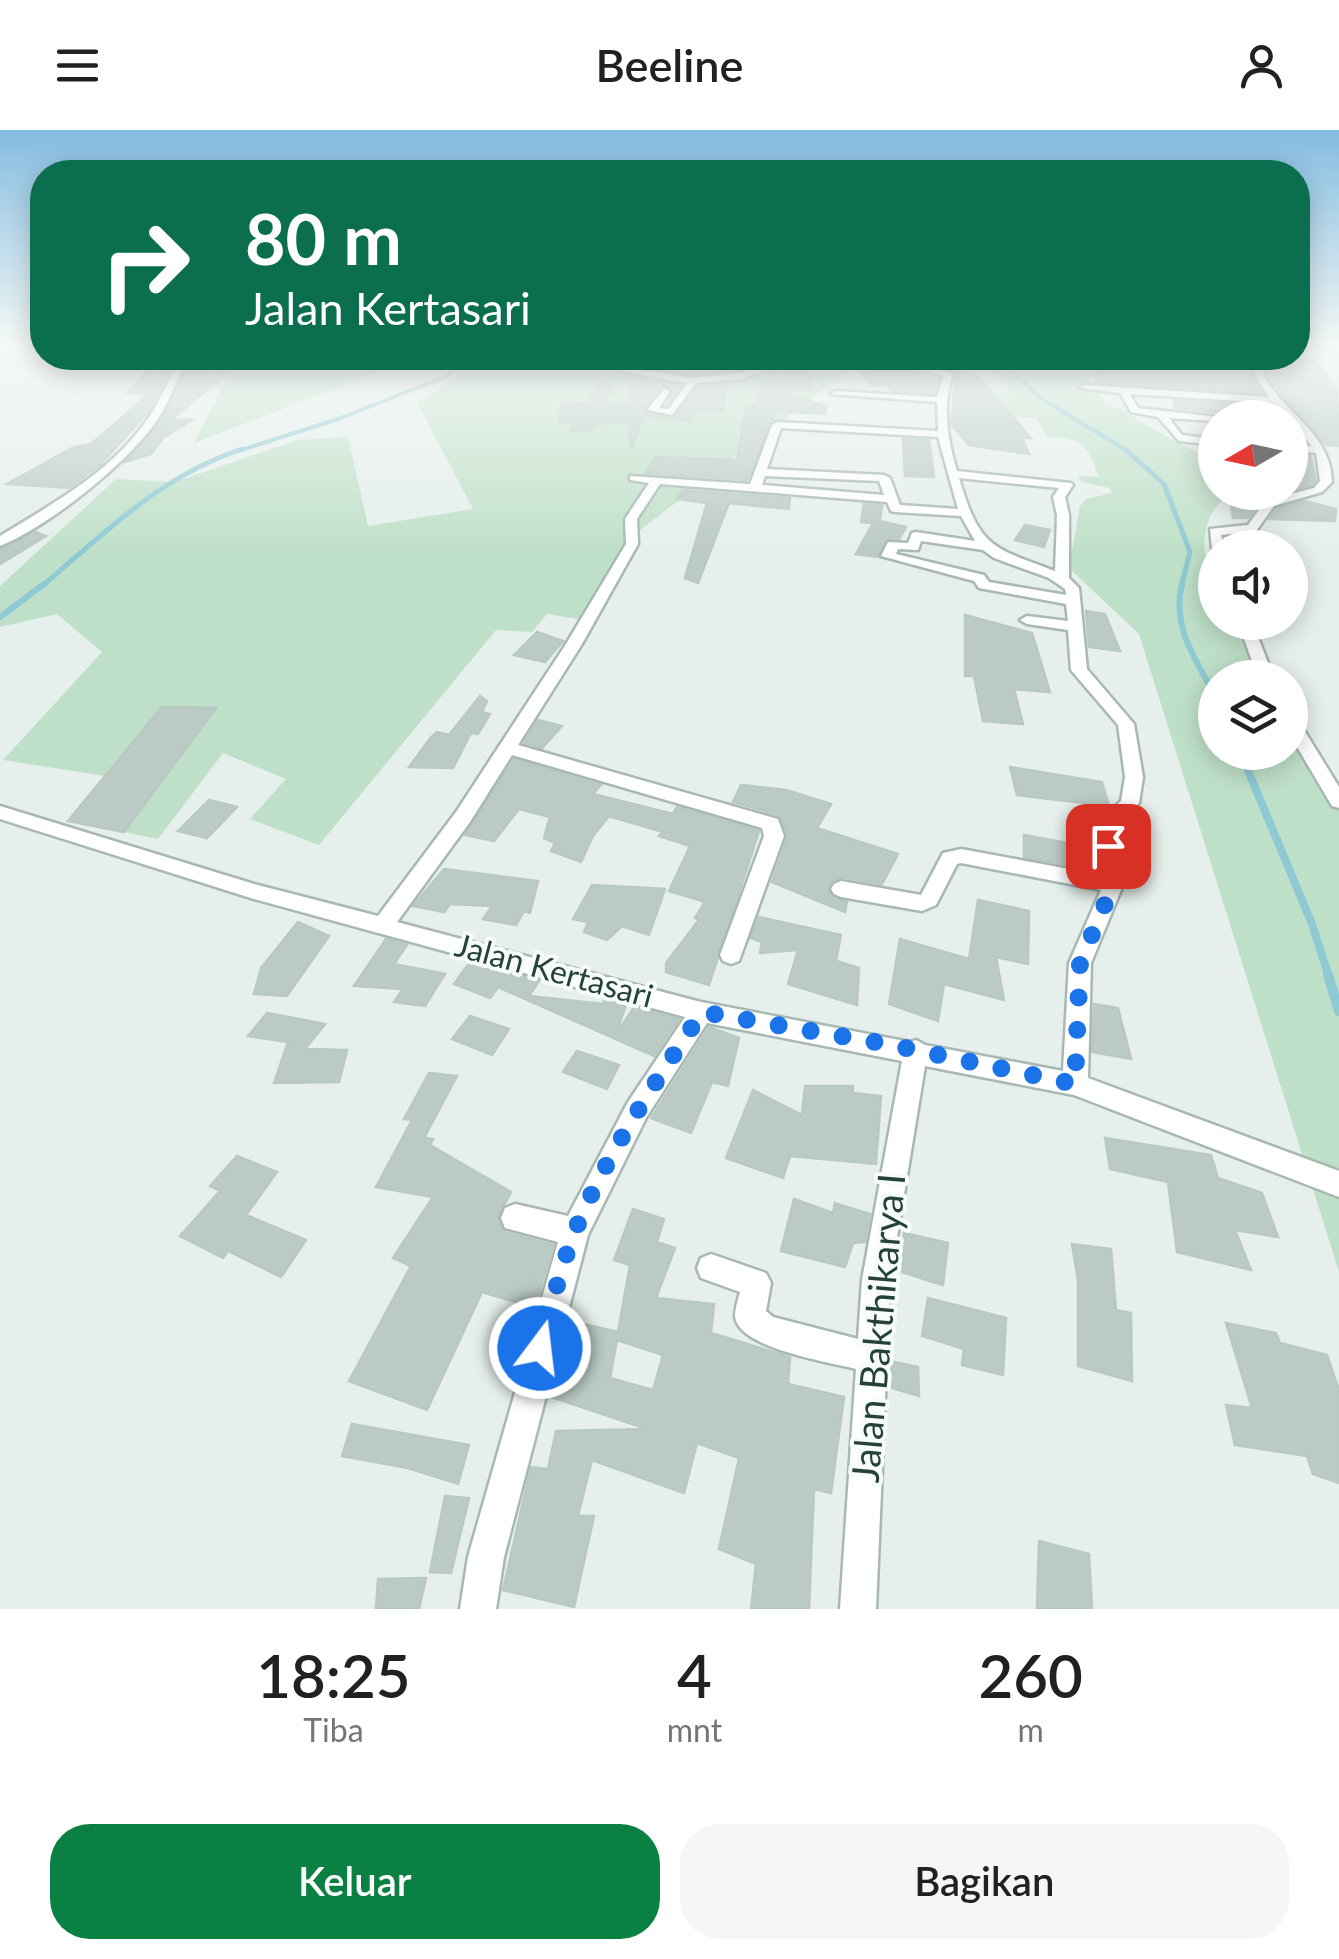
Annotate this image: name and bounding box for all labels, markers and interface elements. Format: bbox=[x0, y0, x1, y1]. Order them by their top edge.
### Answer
icon: menu bbox=[50, 38, 105, 93]
text: Beeline bbox=[595, 38, 744, 92]
icon: person bbox=[1234, 38, 1289, 93]
text: 80 m bbox=[245, 196, 402, 280]
icon: right bbox=[80, 200, 210, 330]
text: Jalan Kertasari bbox=[245, 281, 531, 335]
north arrow bbox=[1198, 400, 1308, 510]
map controls bbox=[1198, 400, 1308, 770]
button: sound bbox=[1198, 530, 1308, 640]
button: layers bbox=[1198, 660, 1308, 770]
pin bbox=[1066, 804, 1151, 889]
icon: arrive bbox=[1081, 819, 1136, 874]
street label: Jalan Kertasari bbox=[451, 924, 658, 1015]
street label: Jalan Bakthikarya I bbox=[841, 1171, 913, 1484]
position arrow bbox=[488, 1296, 592, 1400]
text: 18:25 bbox=[256, 1639, 411, 1711]
text: 4 bbox=[677, 1639, 712, 1711]
text: 260 bbox=[978, 1639, 1083, 1711]
text: Tiba bbox=[303, 1710, 364, 1749]
text: mnt bbox=[667, 1710, 722, 1749]
text: m bbox=[1017, 1710, 1044, 1749]
button: Keluar bbox=[50, 1824, 660, 1939]
button: Bagikan bbox=[680, 1824, 1289, 1939]

